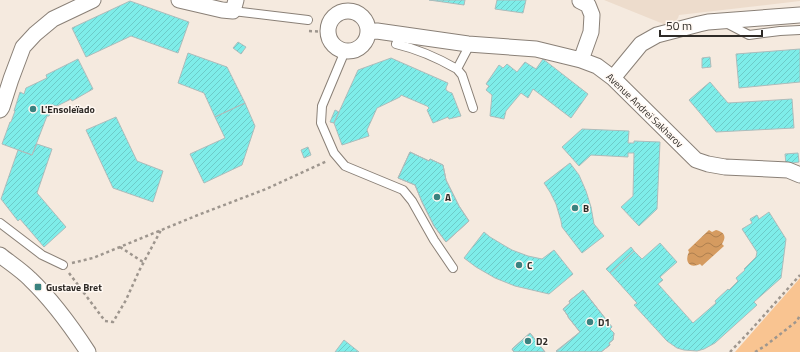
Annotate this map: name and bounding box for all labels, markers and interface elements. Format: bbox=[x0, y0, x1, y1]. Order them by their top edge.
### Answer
scale bar bbox=[660, 12, 762, 38]
text: 50 m bbox=[666, 16, 692, 35]
street label: Avenue Andreï Sakharov bbox=[603, 70, 687, 151]
place label: L'Ensoleïado bbox=[41, 102, 95, 117]
marker: L'Ensoleïado bbox=[28, 104, 38, 114]
place label: A bbox=[445, 190, 451, 205]
marker: A bbox=[432, 192, 442, 202]
place label: B bbox=[583, 201, 589, 216]
marker: B bbox=[570, 203, 580, 213]
place label: C bbox=[527, 258, 533, 273]
marker: C bbox=[514, 260, 524, 270]
place label: Gustave Bret bbox=[46, 280, 102, 295]
marker: Gustave Bret bbox=[33, 282, 43, 292]
place label: D1 bbox=[598, 315, 610, 330]
marker: D1 bbox=[585, 317, 595, 327]
place label: D2 bbox=[536, 334, 548, 349]
marker: D2 bbox=[523, 336, 533, 346]

